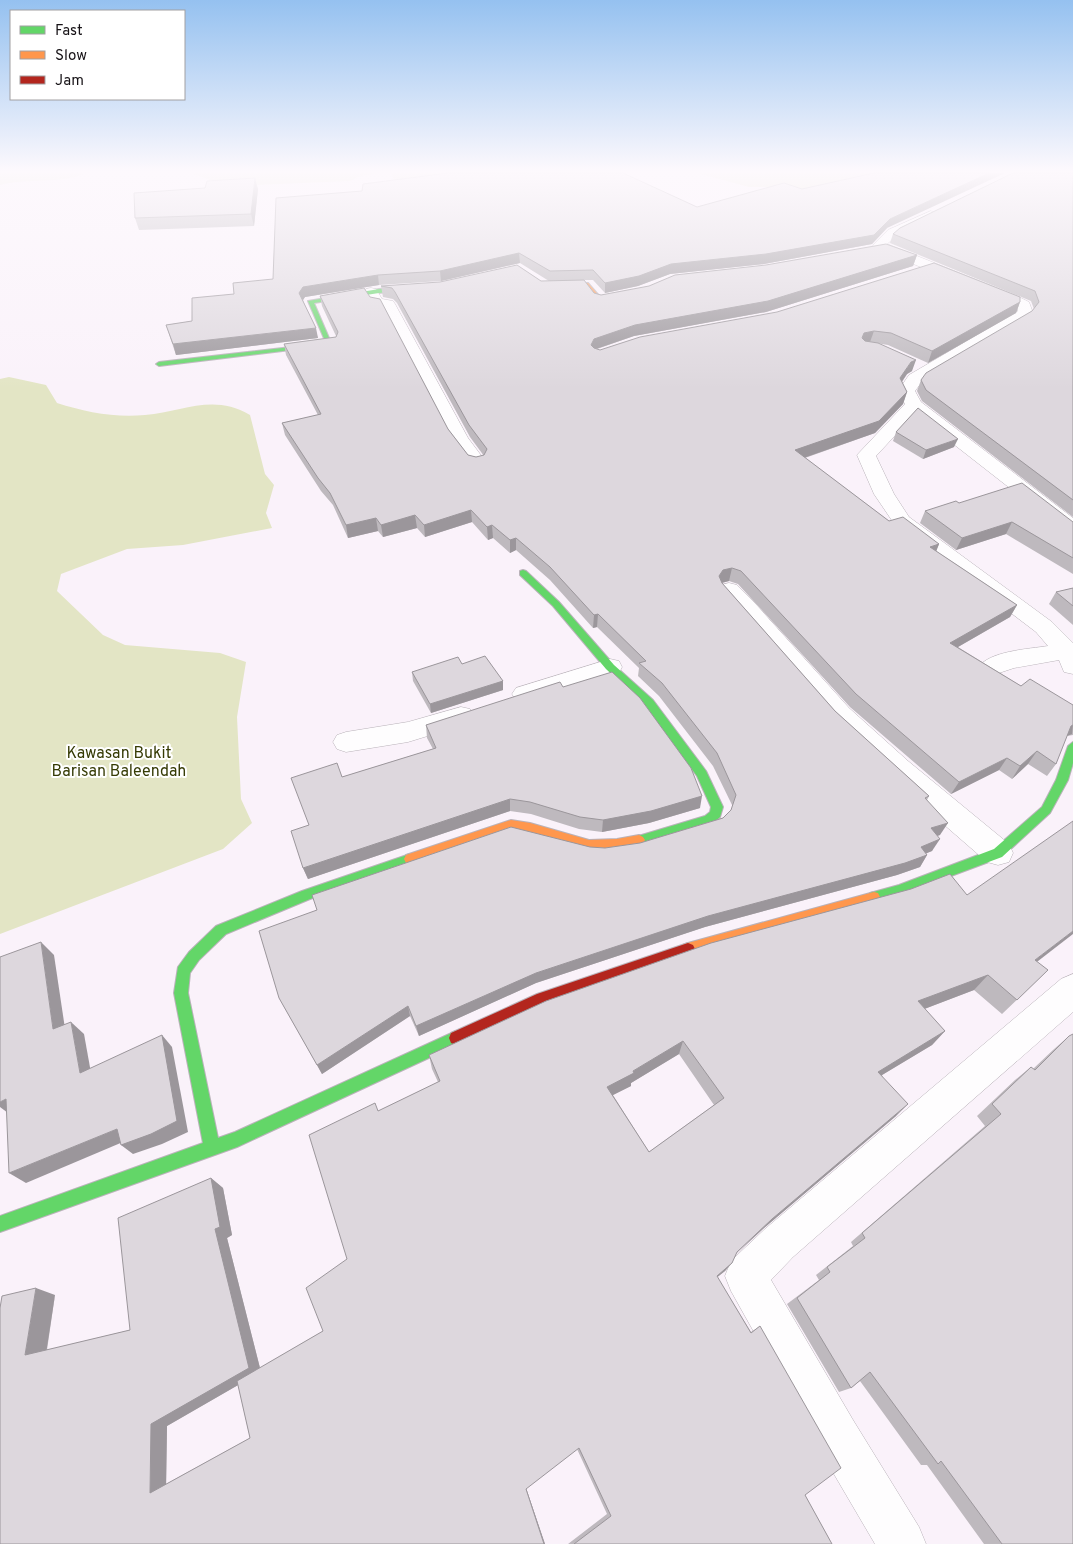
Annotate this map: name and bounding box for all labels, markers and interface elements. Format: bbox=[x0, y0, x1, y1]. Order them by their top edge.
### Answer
legend bbox=[10, 10, 185, 100]
text: Fast bbox=[55, 22, 83, 41]
text: Slow bbox=[55, 47, 87, 66]
text: Jam bbox=[55, 72, 84, 91]
park label: Kawasan Bukit Barisan Baleendah bbox=[52, 744, 186, 782]

